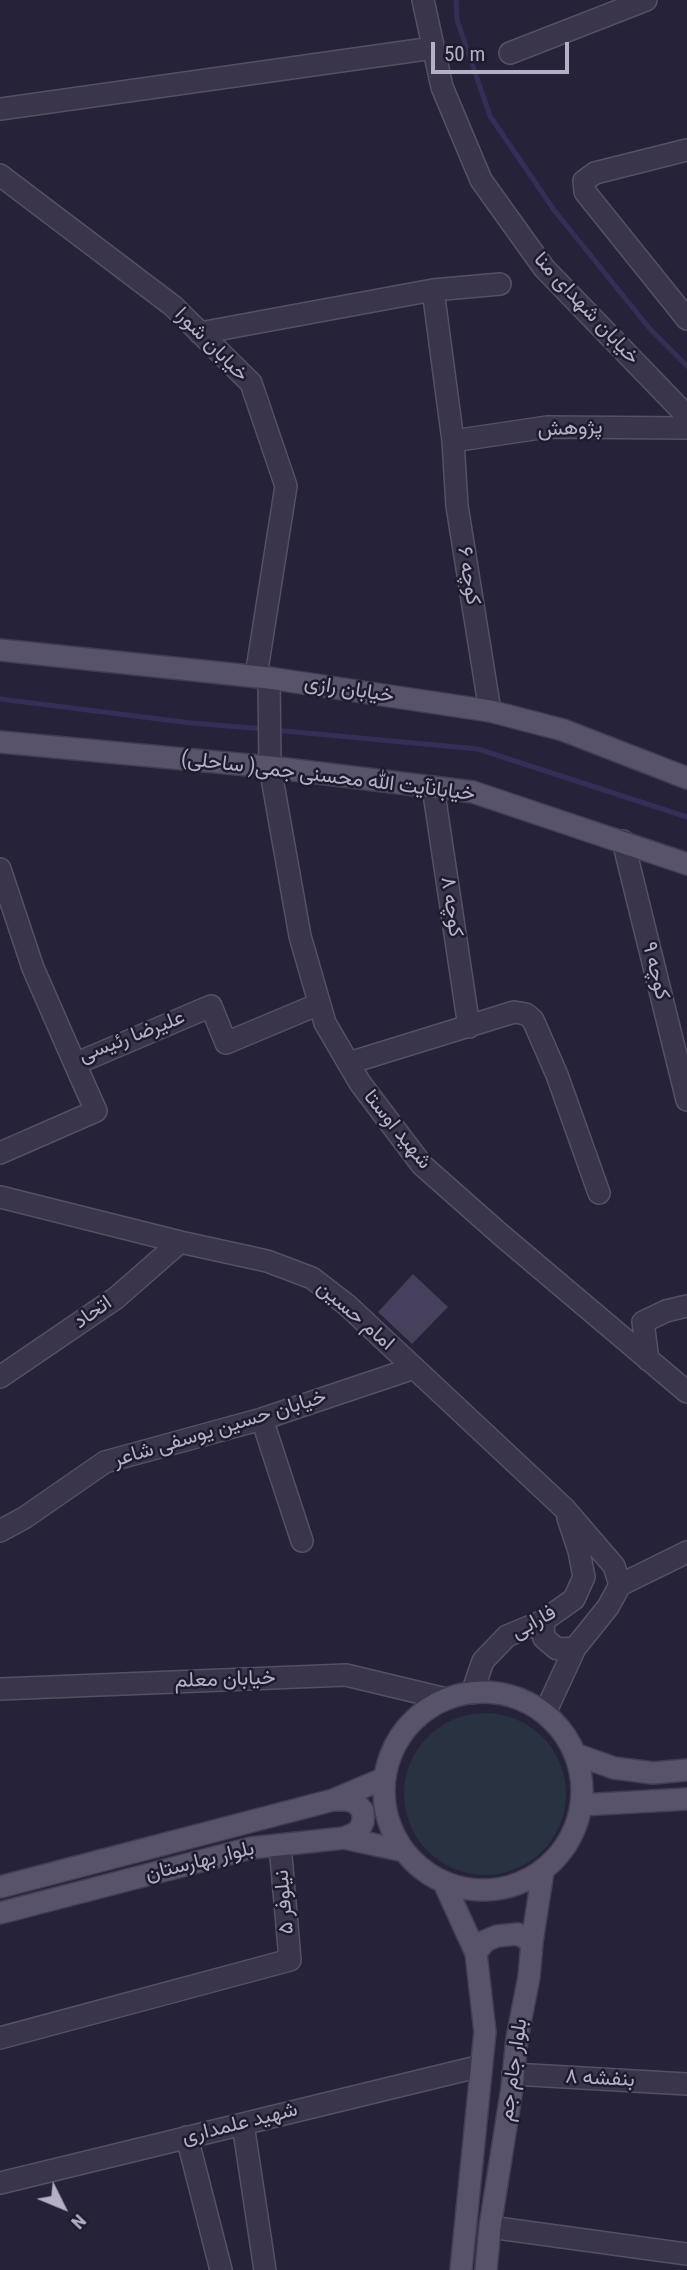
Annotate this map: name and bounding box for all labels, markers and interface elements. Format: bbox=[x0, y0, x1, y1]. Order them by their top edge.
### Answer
scale bar bbox=[435, 28, 573, 72]
text: 50 m bbox=[444, 42, 485, 66]
street label: خیابان شهدای منا bbox=[528, 248, 644, 370]
street label: خیابان شورا bbox=[169, 303, 253, 387]
street label: پژوهش bbox=[537, 415, 603, 443]
street label: کوچه ۶ bbox=[451, 545, 485, 607]
street label: خیابان رازی bbox=[302, 670, 396, 710]
street label: خیابانآیت الله محسنی جمی( ساحلی) bbox=[180, 746, 476, 808]
street label: کوچه ۸ bbox=[434, 875, 468, 939]
street label: کوچه ۹ bbox=[636, 940, 674, 1002]
street label: علیرضا رئیسی bbox=[75, 1005, 189, 1069]
street label: شهید اوستا bbox=[357, 1085, 437, 1175]
street label: امام حسین bbox=[311, 1276, 399, 1356]
street label: اتحاد bbox=[69, 1291, 117, 1335]
street label: خیابان حسین یوسفی شاعر bbox=[110, 1385, 330, 1473]
street label: فارابی bbox=[507, 1600, 561, 1646]
street label: خیابان معلم bbox=[174, 1666, 276, 1694]
street label: بلوار بهارستان bbox=[143, 1836, 257, 1888]
street label: نیلوفر ۵ bbox=[270, 1869, 300, 1935]
street label: بلوار جام جم bbox=[494, 2017, 534, 2123]
street label: بنفشه ۸ bbox=[565, 2065, 635, 2093]
street label: شهید علمداری bbox=[180, 2097, 300, 2151]
north arrow bbox=[28, 2172, 98, 2242]
text: N bbox=[66, 2210, 91, 2234]

